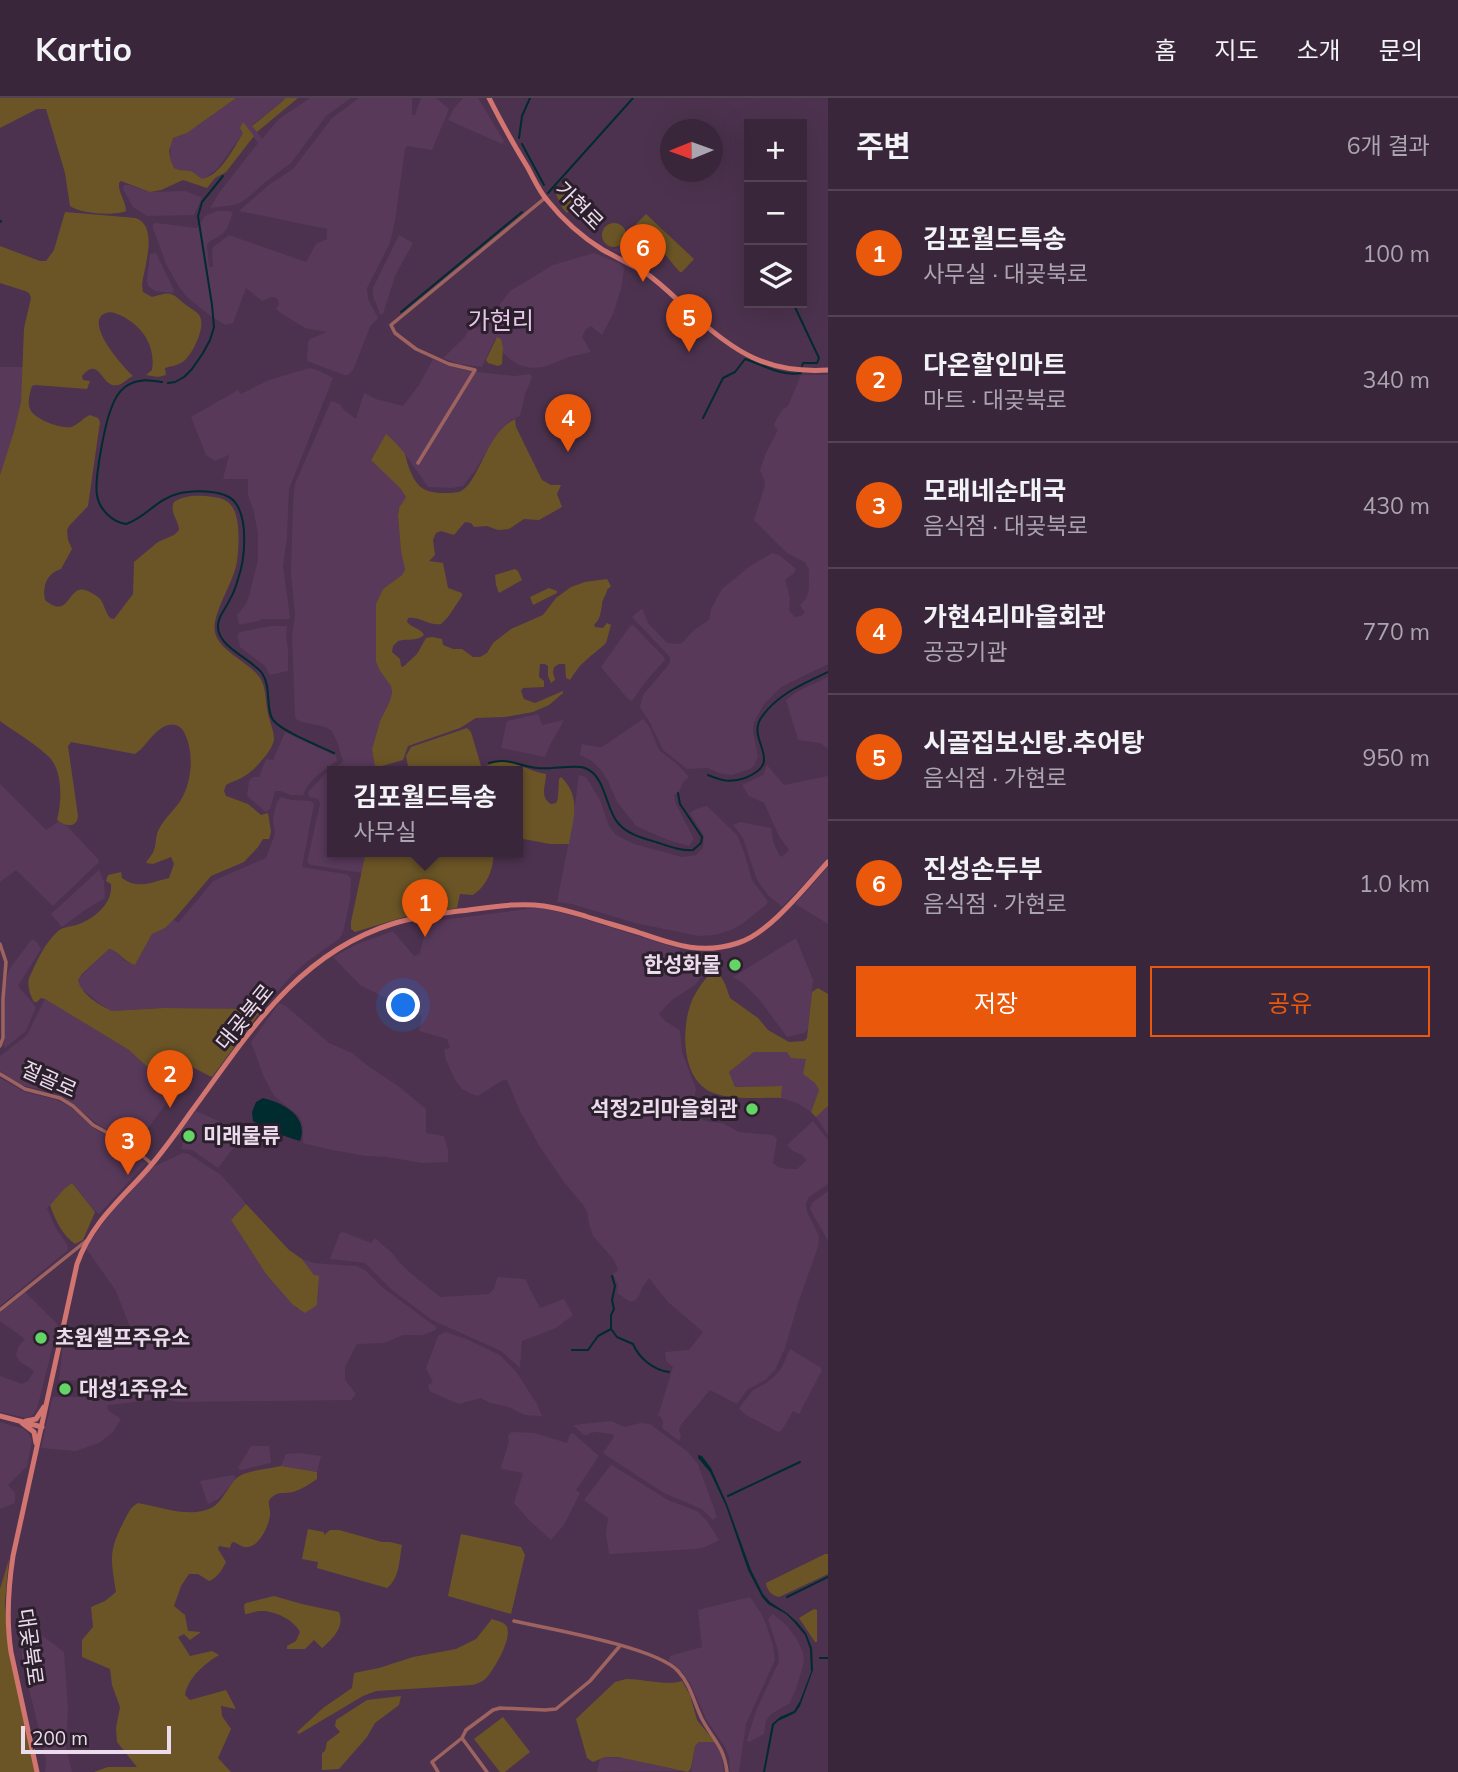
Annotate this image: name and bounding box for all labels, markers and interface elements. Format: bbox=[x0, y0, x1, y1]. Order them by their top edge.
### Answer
text: Kartio bbox=[35, 28, 132, 69]
text: 홈 bbox=[1154, 35, 1176, 65]
text: 지도 bbox=[1214, 35, 1259, 65]
text: 소개 bbox=[1297, 35, 1341, 65]
text: 문의 bbox=[1379, 35, 1423, 65]
north arrow bbox=[660, 119, 723, 182]
map controls bbox=[744, 119, 807, 308]
button: + bbox=[744, 119, 807, 182]
text: 주변 bbox=[856, 127, 911, 165]
text: 6개 결과 bbox=[1347, 131, 1430, 160]
street label: 가현로 bbox=[550, 176, 609, 235]
button: − bbox=[744, 182, 807, 245]
text: 김포월드특송 bbox=[923, 222, 1067, 255]
pin: 6 bbox=[620, 224, 666, 282]
text: 1 bbox=[872, 239, 886, 268]
text: 100 m bbox=[1362, 239, 1430, 268]
button: layers bbox=[744, 245, 807, 308]
text: 사무실 · 대곶북로 bbox=[923, 259, 1088, 288]
pin: 5 bbox=[666, 294, 712, 352]
district label: 가현리 bbox=[468, 305, 534, 335]
text: 다온할인마트 bbox=[923, 348, 1067, 381]
text: 2 bbox=[872, 365, 886, 394]
text: 340 m bbox=[1362, 365, 1430, 394]
text: 마트 · 대곶북로 bbox=[923, 385, 1067, 414]
pin: 4 bbox=[545, 394, 591, 452]
text: 모래네순대국 bbox=[923, 474, 1067, 507]
text: 3 bbox=[872, 491, 886, 520]
text: 430 m bbox=[1362, 491, 1430, 520]
text: 음식점 · 대곶북로 bbox=[923, 511, 1088, 540]
text: 가현4리마을회관 bbox=[923, 600, 1106, 633]
text: 4 bbox=[872, 617, 886, 646]
text: 770 m bbox=[1362, 617, 1430, 646]
text: 공공기관 bbox=[923, 637, 1008, 666]
text: 시골집보신탕.추어탕 bbox=[923, 726, 1145, 759]
text: 5 bbox=[872, 743, 886, 772]
text: 950 m bbox=[1362, 743, 1430, 772]
text: 음식점 · 가현로 bbox=[923, 763, 1067, 792]
popup bbox=[327, 766, 523, 857]
text: 김포월드특송 bbox=[353, 780, 497, 813]
text: 사무실 bbox=[353, 817, 417, 846]
text: 진성손두부 bbox=[923, 852, 1043, 885]
text: 6 bbox=[872, 869, 886, 898]
text: 1.0 km bbox=[1359, 869, 1430, 898]
pin: 1 bbox=[402, 879, 448, 937]
text: 음식점 · 가현로 bbox=[923, 889, 1067, 918]
place label: 한성화물 bbox=[644, 951, 721, 977]
marker: 한성화물 bbox=[727, 957, 743, 973]
button: 저장 bbox=[856, 966, 1136, 1037]
button: 공유 bbox=[1150, 966, 1430, 1037]
street label: 대곶북로 bbox=[210, 978, 279, 1055]
your location bbox=[386, 988, 420, 1022]
pin: 2 bbox=[147, 1050, 193, 1108]
street label: 절골로 bbox=[18, 1055, 81, 1103]
place label: 석정2리마을회관 bbox=[590, 1095, 738, 1121]
marker: 석정2리마을회관 bbox=[744, 1101, 760, 1117]
pin: 3 bbox=[105, 1117, 151, 1175]
place label: 미래물류 bbox=[203, 1122, 280, 1148]
marker: 미래물류 bbox=[181, 1128, 197, 1144]
place label: 초원셀프주유소 bbox=[55, 1324, 190, 1350]
marker: 초원셀프주유소 bbox=[33, 1330, 49, 1346]
place label: 대성1주유소 bbox=[79, 1375, 188, 1401]
marker: 대성1주유소 bbox=[57, 1381, 73, 1397]
street label: 대곶북로 bbox=[13, 1607, 49, 1687]
scale bar bbox=[21, 1723, 172, 1755]
text: 200 m bbox=[32, 1726, 88, 1750]

